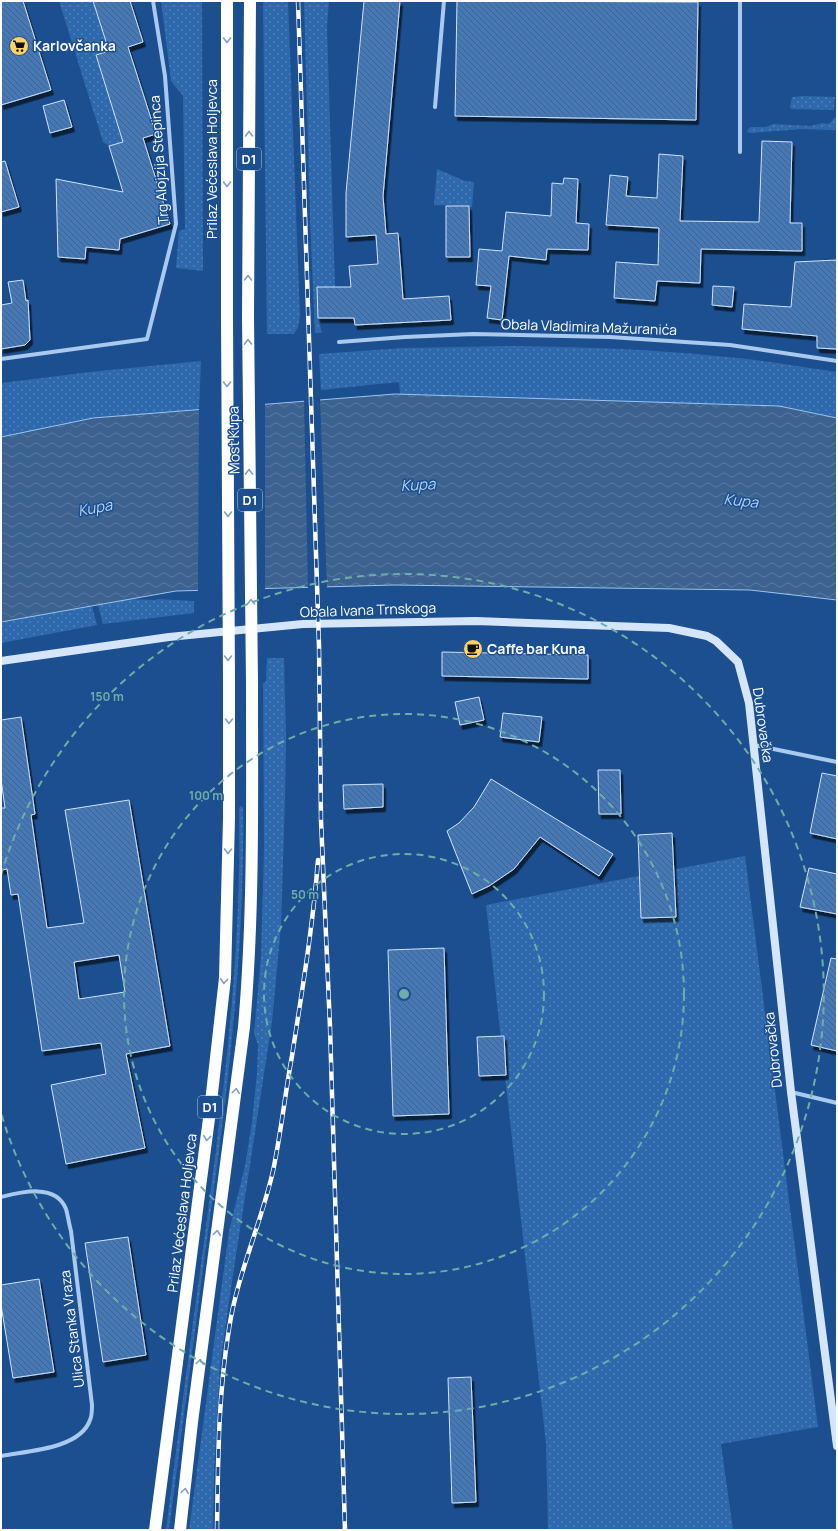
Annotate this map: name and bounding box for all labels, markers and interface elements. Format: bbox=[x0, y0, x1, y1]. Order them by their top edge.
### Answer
supermarket icon: Karlovčanka bbox=[8, 35, 30, 57]
place label: Karlovčanka bbox=[33, 36, 116, 55]
one-way arrow bbox=[223, 37, 231, 43]
street label: Prilaz Većeslava Holjevca bbox=[202, 79, 221, 239]
street label: Trg Alojzija Stepinca bbox=[145, 95, 172, 225]
one-way arrow bbox=[245, 131, 253, 137]
road number: D1 bbox=[237, 148, 261, 170]
one-way arrow bbox=[223, 181, 231, 187]
one-way arrow bbox=[244, 275, 252, 281]
street label: Obala Vladimira Mažuranića bbox=[501, 314, 677, 339]
one-way arrow bbox=[244, 339, 252, 345]
one-way arrow bbox=[223, 381, 231, 387]
street label: Most Kupa bbox=[223, 406, 244, 474]
one-way arrow bbox=[245, 469, 253, 475]
water label: Kupa bbox=[400, 473, 436, 496]
water label: Kupa bbox=[723, 488, 760, 513]
road number: D1 bbox=[238, 489, 262, 511]
water label: Kupa bbox=[76, 494, 114, 521]
one-way arrow bbox=[224, 511, 232, 517]
street label: Obala Ivana Trnskoga bbox=[300, 598, 436, 621]
one-way arrow bbox=[247, 599, 255, 605]
cafe icon: Caffe bar Kuna bbox=[462, 638, 484, 660]
place label: Caffe bar Kuna bbox=[487, 639, 586, 658]
one-way arrow bbox=[224, 655, 232, 661]
street label: Dubrovačka bbox=[749, 686, 778, 764]
text: 150 m bbox=[90, 688, 124, 705]
one-way arrow bbox=[225, 718, 233, 724]
text: 100 m bbox=[189, 787, 223, 804]
one-way arrow bbox=[224, 848, 232, 854]
text: 50 m bbox=[291, 886, 319, 903]
one-way arrow bbox=[220, 978, 229, 984]
centre of rings bbox=[397, 987, 411, 1001]
street label: Dubrovačka bbox=[759, 1011, 786, 1089]
one-way arrow bbox=[231, 1087, 240, 1094]
road number: D1 bbox=[198, 1096, 222, 1118]
street label: Prilaz Većeslava Holjevca bbox=[162, 1132, 201, 1293]
one-way arrow bbox=[202, 1135, 211, 1141]
one-way arrow bbox=[212, 1230, 221, 1236]
street label: Ulica Stanka Vraza bbox=[55, 1269, 88, 1389]
one-way arrow bbox=[195, 1359, 204, 1365]
one-way arrow bbox=[180, 1488, 189, 1494]

